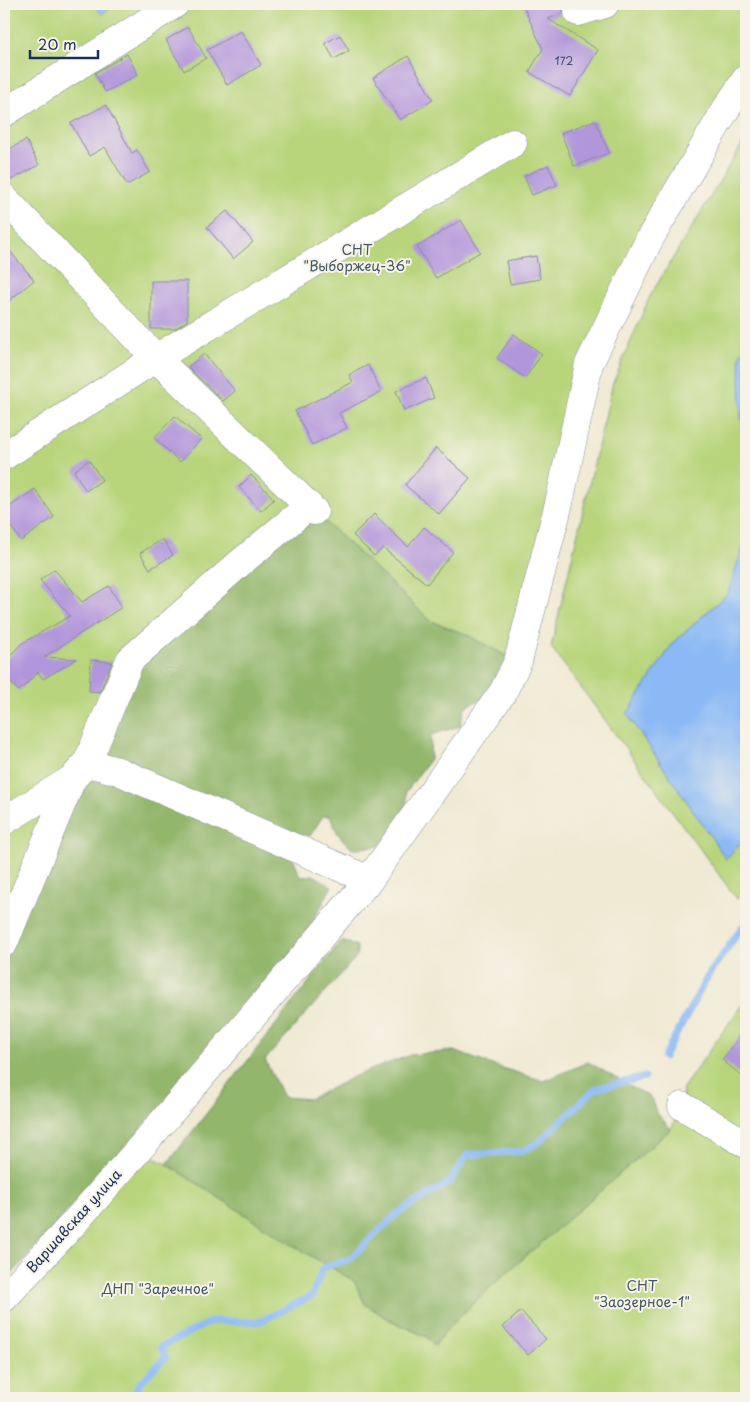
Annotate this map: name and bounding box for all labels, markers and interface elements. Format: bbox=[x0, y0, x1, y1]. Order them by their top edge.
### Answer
scale bar bbox=[30, 28, 98, 60]
text: 20 m bbox=[38, 32, 77, 55]
house number: 172 bbox=[555, 52, 574, 69]
park label: СНТ "Выборжец-36" bbox=[303, 239, 411, 276]
street label: Варшавская улица bbox=[21, 1164, 126, 1277]
park label: СНТ "Заозерное-1" bbox=[594, 1275, 690, 1312]
park label: ДНП "Заречное" bbox=[101, 1278, 214, 1299]

